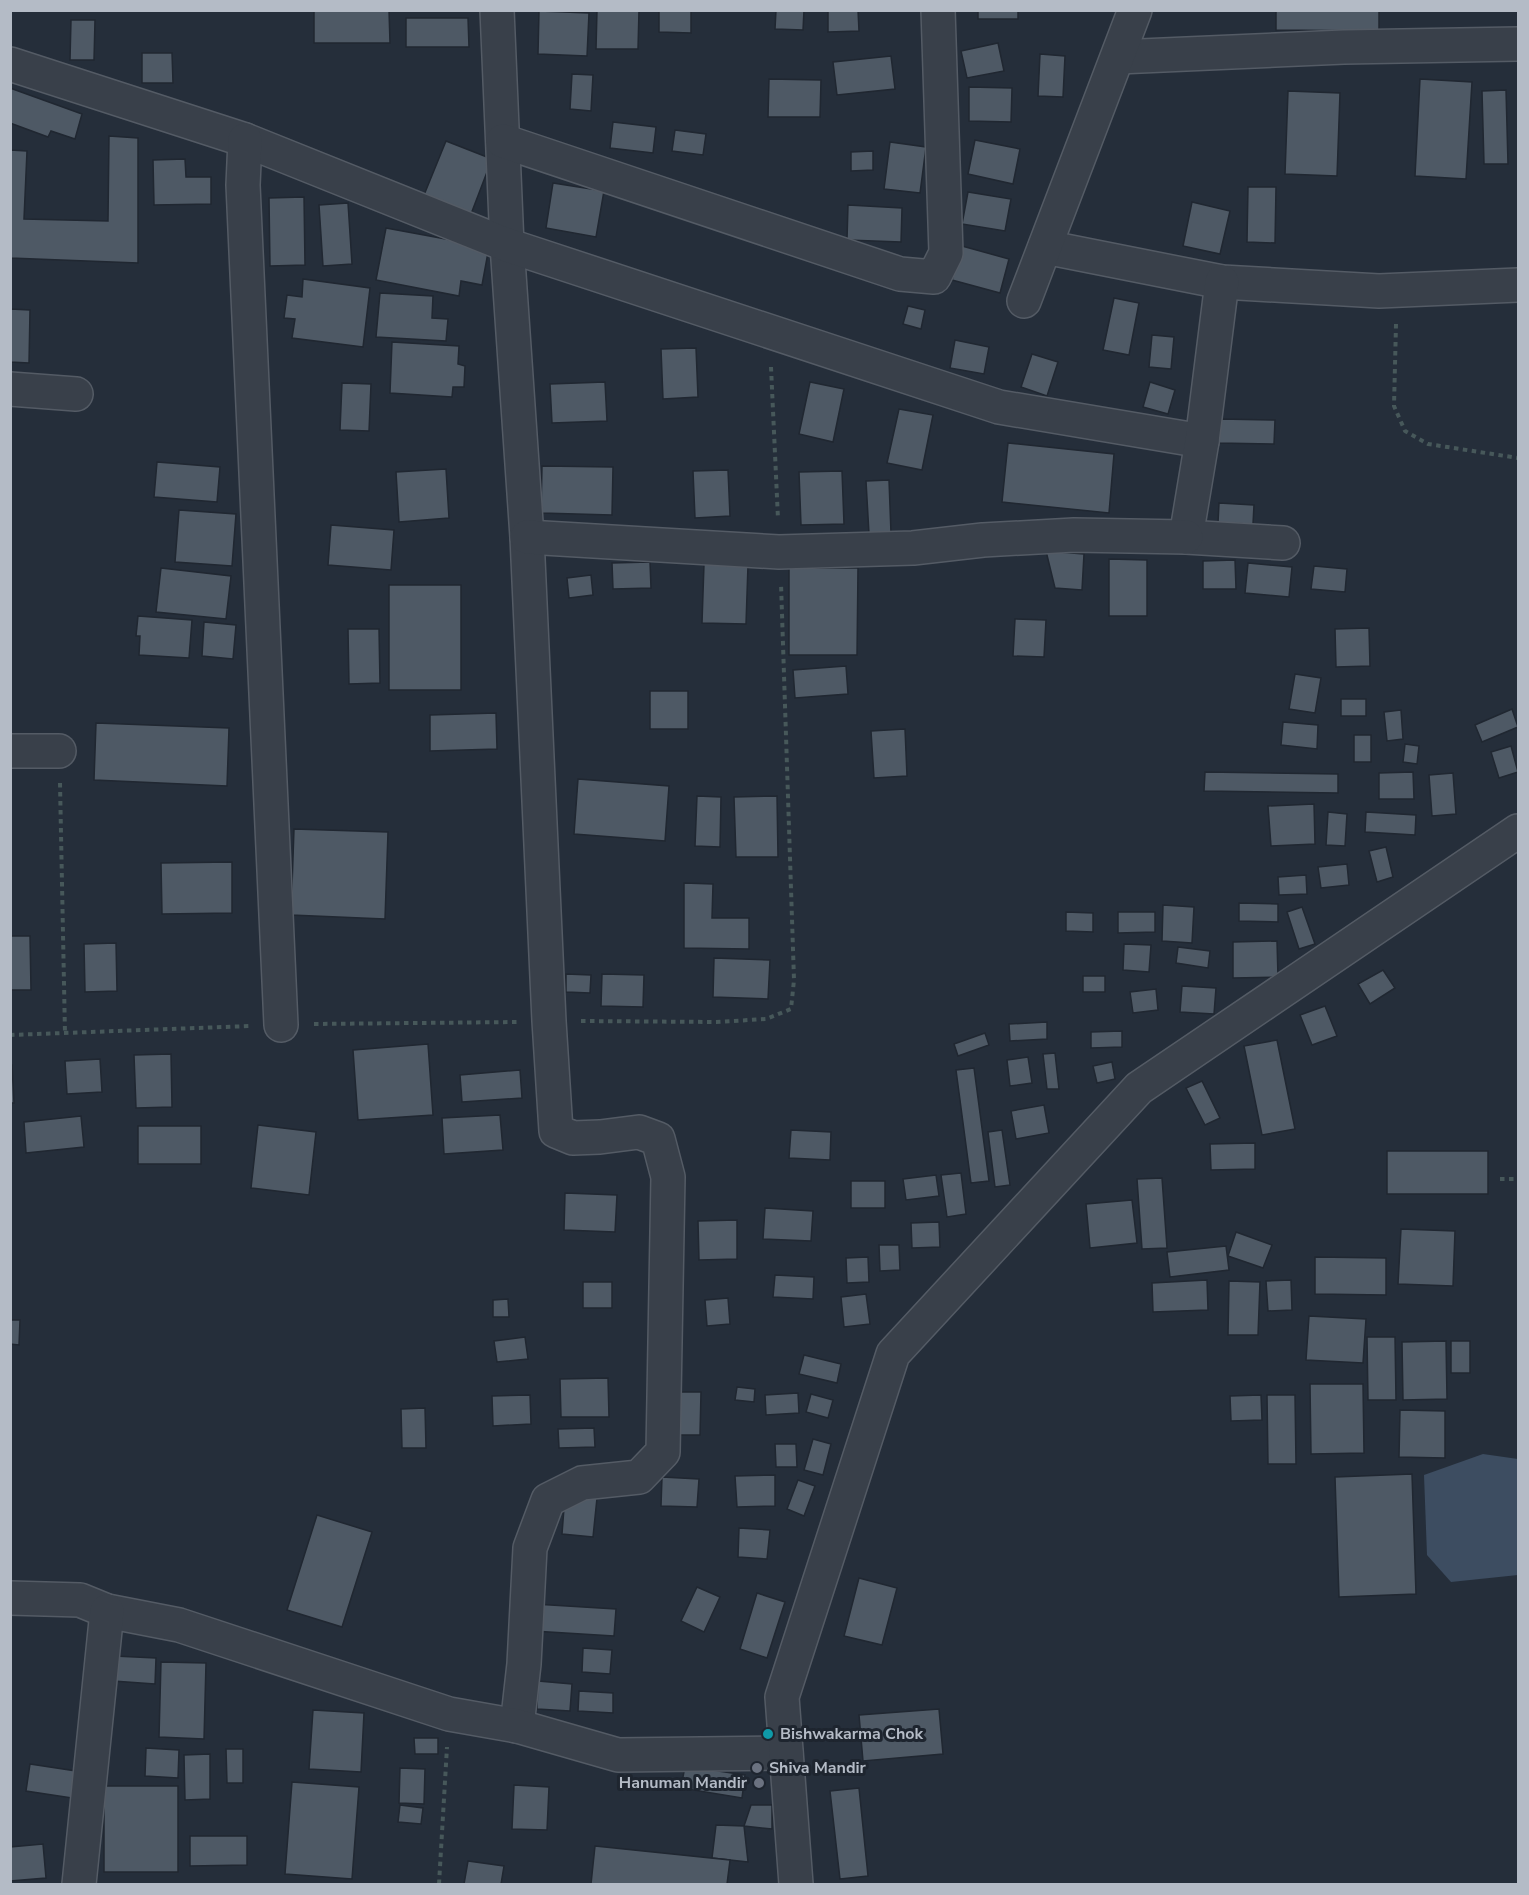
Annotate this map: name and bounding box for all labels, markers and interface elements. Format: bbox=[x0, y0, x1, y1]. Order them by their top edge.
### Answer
place label: Bishwakarma Chok bbox=[780, 1723, 923, 1745]
marker: Bishwakarma Chok bbox=[761, 1727, 775, 1741]
place label: Shiva Mandir bbox=[769, 1757, 867, 1779]
marker: Shiva Mandir bbox=[750, 1761, 764, 1775]
place label: Hanuman Mandir bbox=[619, 1772, 748, 1794]
marker: Hanuman Mandir bbox=[752, 1776, 766, 1790]

